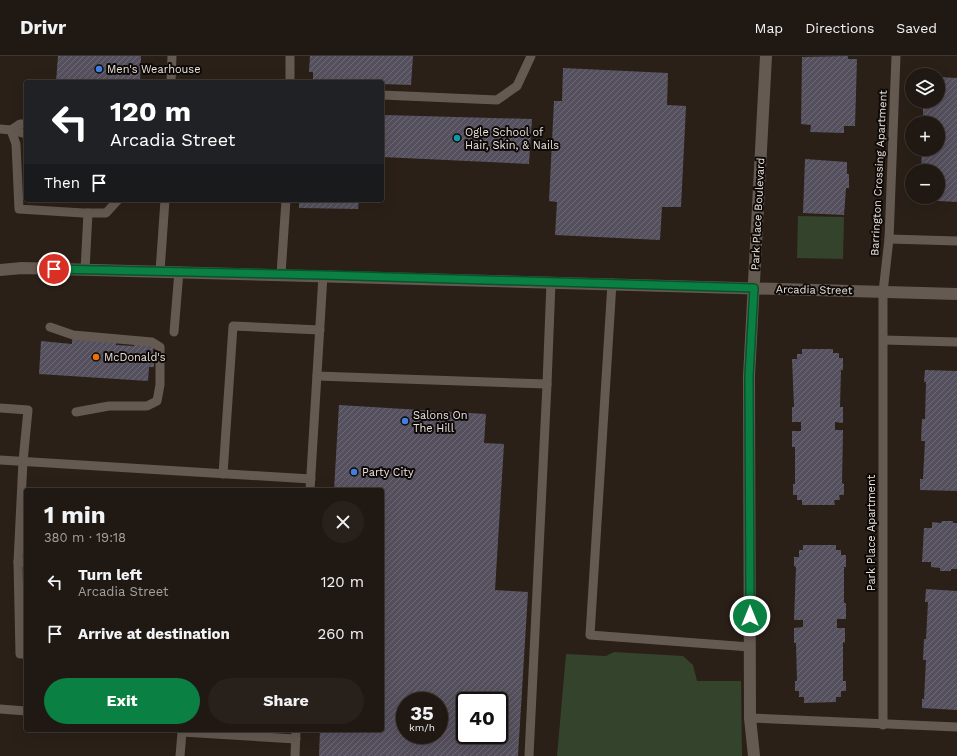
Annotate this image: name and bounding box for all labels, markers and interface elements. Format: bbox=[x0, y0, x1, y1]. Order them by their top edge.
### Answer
text: Drivr bbox=[20, 16, 66, 39]
text: Map bbox=[755, 20, 783, 36]
text: Directions bbox=[805, 20, 874, 36]
text: Saved bbox=[896, 20, 937, 36]
place label: Men's Wearhouse bbox=[107, 63, 201, 76]
marker: Men's Wearhouse bbox=[94, 64, 104, 74]
map controls bbox=[905, 68, 945, 204]
button: layers bbox=[905, 68, 945, 108]
street label: Barrington Crossing Apartment bbox=[868, 89, 890, 256]
text: 120 m bbox=[110, 95, 191, 128]
icon: left bbox=[44, 96, 96, 148]
button: + bbox=[905, 116, 945, 156]
place label: Ogle School of Hair, Skin, & Nails bbox=[465, 126, 559, 152]
text: Arcadia Street bbox=[110, 129, 235, 150]
marker: Ogle School of Hair, Skin, & Nails bbox=[452, 133, 462, 143]
street label: Park Place Boulevard bbox=[749, 157, 767, 271]
button: − bbox=[905, 164, 945, 204]
icon: arrive bbox=[88, 172, 110, 194]
text: Then bbox=[44, 174, 80, 192]
pin bbox=[37, 252, 71, 286]
icon: arrive bbox=[43, 258, 65, 280]
street label: Arcadia Street bbox=[776, 283, 853, 297]
place label: McDonald's bbox=[104, 351, 166, 364]
marker: McDonald's bbox=[91, 352, 101, 362]
place label: Salons On The Hill bbox=[413, 409, 467, 435]
marker: Salons On The Hill bbox=[400, 416, 410, 426]
place label: Party City bbox=[362, 466, 414, 479]
marker: Party City bbox=[349, 467, 359, 477]
street label: Park Place Apartment bbox=[865, 474, 878, 591]
text: 1 min bbox=[44, 501, 106, 529]
button: close bbox=[322, 501, 364, 543]
text: 380 m · 19:18 bbox=[44, 530, 126, 545]
text: Turn left bbox=[78, 566, 142, 584]
icon: left bbox=[44, 571, 66, 593]
text: 120 m bbox=[321, 573, 364, 591]
text: Arcadia Street bbox=[78, 584, 169, 599]
position arrow bbox=[729, 595, 771, 637]
icon: arrive bbox=[44, 623, 66, 645]
text: Arrive at destination bbox=[78, 625, 230, 643]
text: 260 m bbox=[317, 625, 364, 643]
button: Exit bbox=[44, 678, 200, 724]
button: Share bbox=[208, 678, 364, 724]
speed limit sign: 40 bbox=[456, 692, 508, 744]
text: 35 bbox=[410, 701, 434, 725]
text: km/h bbox=[409, 722, 435, 733]

